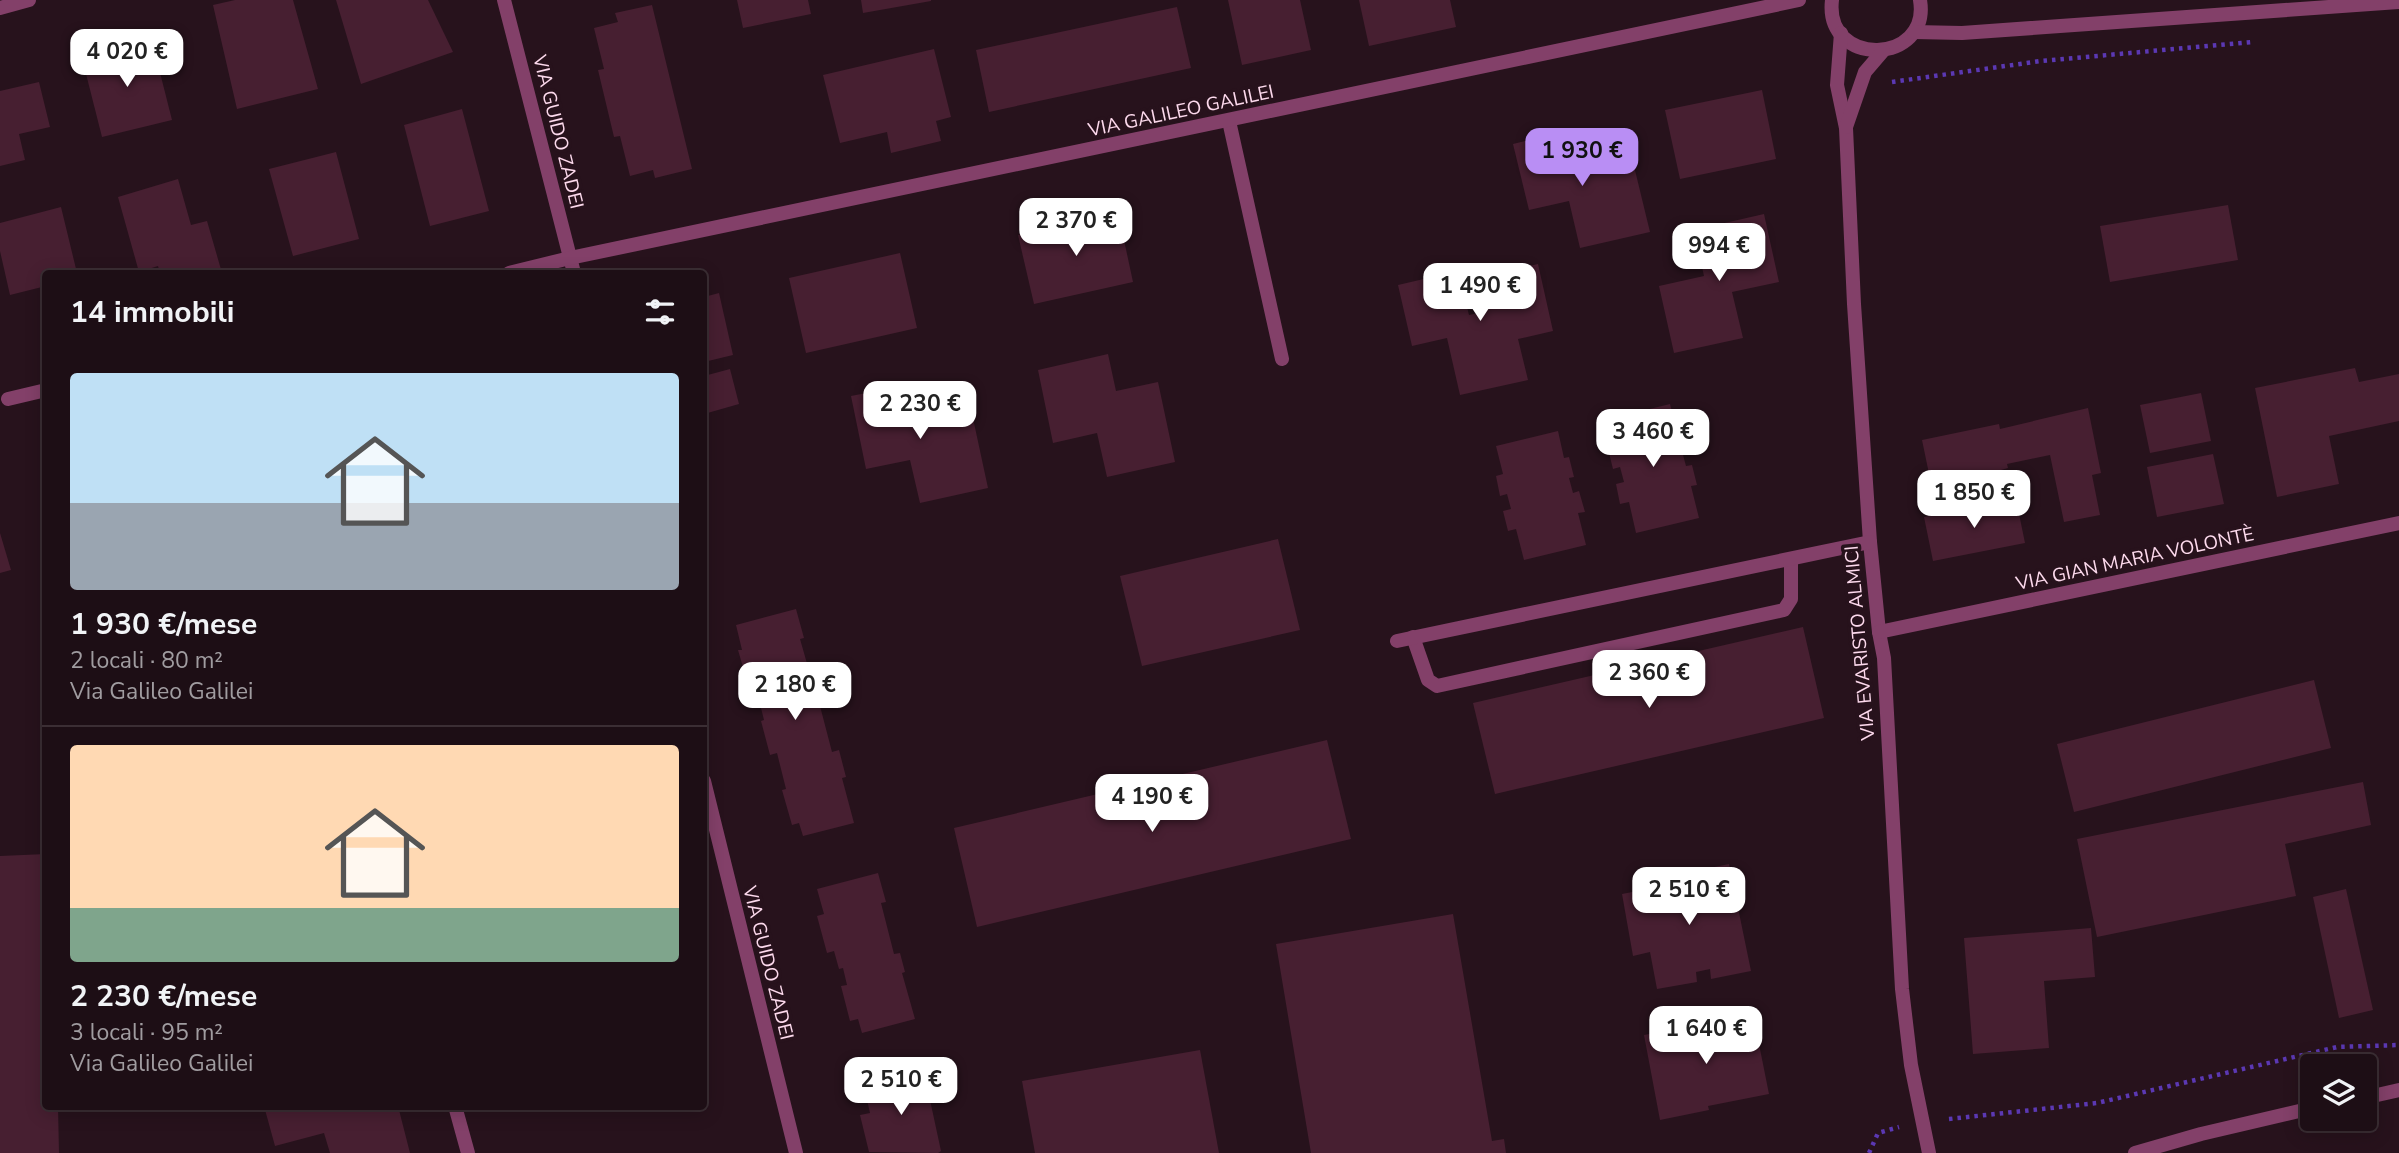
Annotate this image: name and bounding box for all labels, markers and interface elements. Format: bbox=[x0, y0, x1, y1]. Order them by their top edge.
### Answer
pin: 4 020 € bbox=[62, 29, 192, 89]
text: 4 020 € bbox=[86, 36, 168, 67]
street label: VIA GUIDO ZADEI bbox=[526, 51, 590, 212]
street label: VIA GALILEO GALILEI bbox=[1085, 79, 1276, 144]
pin: 1 930 € bbox=[1517, 128, 1647, 188]
text: 1 930 € bbox=[1541, 135, 1623, 166]
pin: 2 370 € bbox=[1011, 198, 1141, 258]
text: 2 370 € bbox=[1035, 205, 1117, 236]
pin: 994 € bbox=[1670, 224, 1768, 283]
text: 994 € bbox=[1688, 230, 1750, 261]
pin: 1 490 € bbox=[1415, 264, 1545, 323]
text: 1 490 € bbox=[1439, 270, 1521, 301]
text: 14 immobili bbox=[70, 292, 235, 333]
icon: filters bbox=[641, 293, 679, 331]
pin: 2 230 € bbox=[855, 382, 985, 441]
text: 2 230 € bbox=[879, 388, 961, 419]
pin: 3 460 € bbox=[1588, 410, 1718, 469]
text: 3 460 € bbox=[1612, 416, 1694, 447]
icon: home bbox=[312, 418, 438, 544]
pin: 1 850 € bbox=[1909, 470, 2039, 530]
text: 1 850 € bbox=[1933, 477, 2015, 508]
street label: VIA GIAN MARIA VOLONTÈ bbox=[2013, 521, 2256, 597]
street label: VIA EVARISTO ALMICI bbox=[1839, 544, 1882, 743]
text: 1 930 €/mese bbox=[70, 604, 257, 645]
text: 2 locali · 80 m² bbox=[70, 645, 223, 676]
pin: 2 360 € bbox=[1584, 650, 1714, 710]
text: 2 360 € bbox=[1608, 657, 1690, 688]
pin: 2 180 € bbox=[730, 662, 860, 722]
text: 2 180 € bbox=[754, 669, 836, 700]
text: Via Galileo Galilei bbox=[70, 676, 253, 707]
pin: 4 190 € bbox=[1087, 774, 1217, 834]
text: 4 190 € bbox=[1111, 781, 1193, 812]
icon: home bbox=[312, 790, 438, 916]
pin: 2 510 € bbox=[1624, 867, 1754, 927]
text: 2 510 € bbox=[1648, 874, 1730, 905]
street label: VIA GUIDO ZADEI bbox=[736, 882, 800, 1043]
text: 2 230 €/mese bbox=[70, 976, 257, 1017]
pin: 1 640 € bbox=[1641, 1006, 1771, 1066]
text: 1 640 € bbox=[1665, 1013, 1747, 1044]
text: 3 locali · 95 m² bbox=[70, 1017, 223, 1048]
text: Via Galileo Galilei bbox=[70, 1048, 253, 1079]
map controls bbox=[2300, 1054, 2377, 1131]
button: layers bbox=[2300, 1054, 2377, 1131]
pin: 2 510 € bbox=[836, 1058, 966, 1117]
text: 2 510 € bbox=[860, 1064, 942, 1095]

